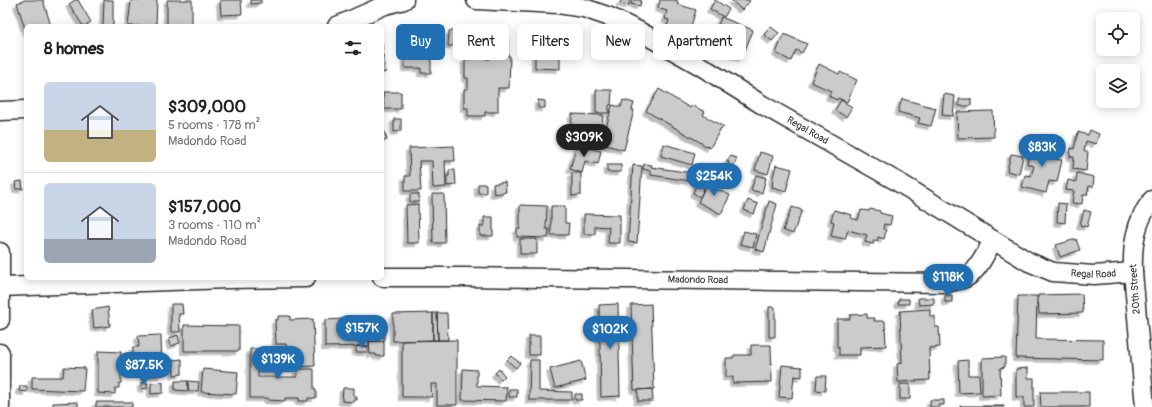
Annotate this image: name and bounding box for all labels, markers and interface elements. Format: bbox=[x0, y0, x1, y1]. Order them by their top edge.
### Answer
map controls bbox=[1096, 12, 1140, 108]
button: locate bbox=[1096, 12, 1140, 56]
chip: Buy bbox=[396, 24, 445, 60]
chip: Rent bbox=[453, 24, 509, 60]
chip: Filters bbox=[517, 24, 583, 60]
chip: New bbox=[591, 24, 645, 60]
chip: Apartment bbox=[653, 24, 746, 60]
icon: filters bbox=[342, 37, 364, 59]
text: 8 homes bbox=[44, 38, 104, 59]
button: layers bbox=[1096, 64, 1140, 108]
text: $309,000 bbox=[168, 96, 246, 117]
icon: home bbox=[76, 98, 124, 146]
street label: Regal Road bbox=[785, 114, 831, 147]
text: 5 rooms · 178 m² bbox=[168, 117, 260, 133]
pin: $309K bbox=[556, 124, 612, 158]
text: $309K bbox=[565, 129, 603, 145]
text: Madondo Road bbox=[168, 133, 247, 149]
pin: $83K bbox=[1018, 134, 1066, 168]
text: $83K bbox=[1028, 139, 1056, 155]
pin: $254K bbox=[686, 163, 742, 197]
text: $254K bbox=[696, 168, 732, 184]
text: $157,000 bbox=[168, 196, 241, 217]
icon: home bbox=[76, 199, 124, 247]
text: 3 rooms · 110 m² bbox=[168, 217, 261, 233]
text: Madondo Road bbox=[168, 233, 247, 249]
street label: 20th Street bbox=[1127, 262, 1143, 315]
pin: $118K bbox=[920, 264, 976, 298]
street label: Regal Road bbox=[1070, 267, 1117, 281]
text: $118K bbox=[932, 269, 964, 285]
street label: Madondo Road bbox=[668, 274, 728, 286]
pin: $157K bbox=[334, 315, 390, 349]
pin: $102K bbox=[582, 316, 638, 350]
text: $157K bbox=[345, 320, 379, 336]
text: $102K bbox=[592, 321, 628, 337]
pin: $139K bbox=[250, 346, 306, 380]
text: $139K bbox=[261, 351, 295, 367]
pin: $87.5K bbox=[111, 352, 177, 386]
text: $87.5K bbox=[125, 357, 163, 373]

